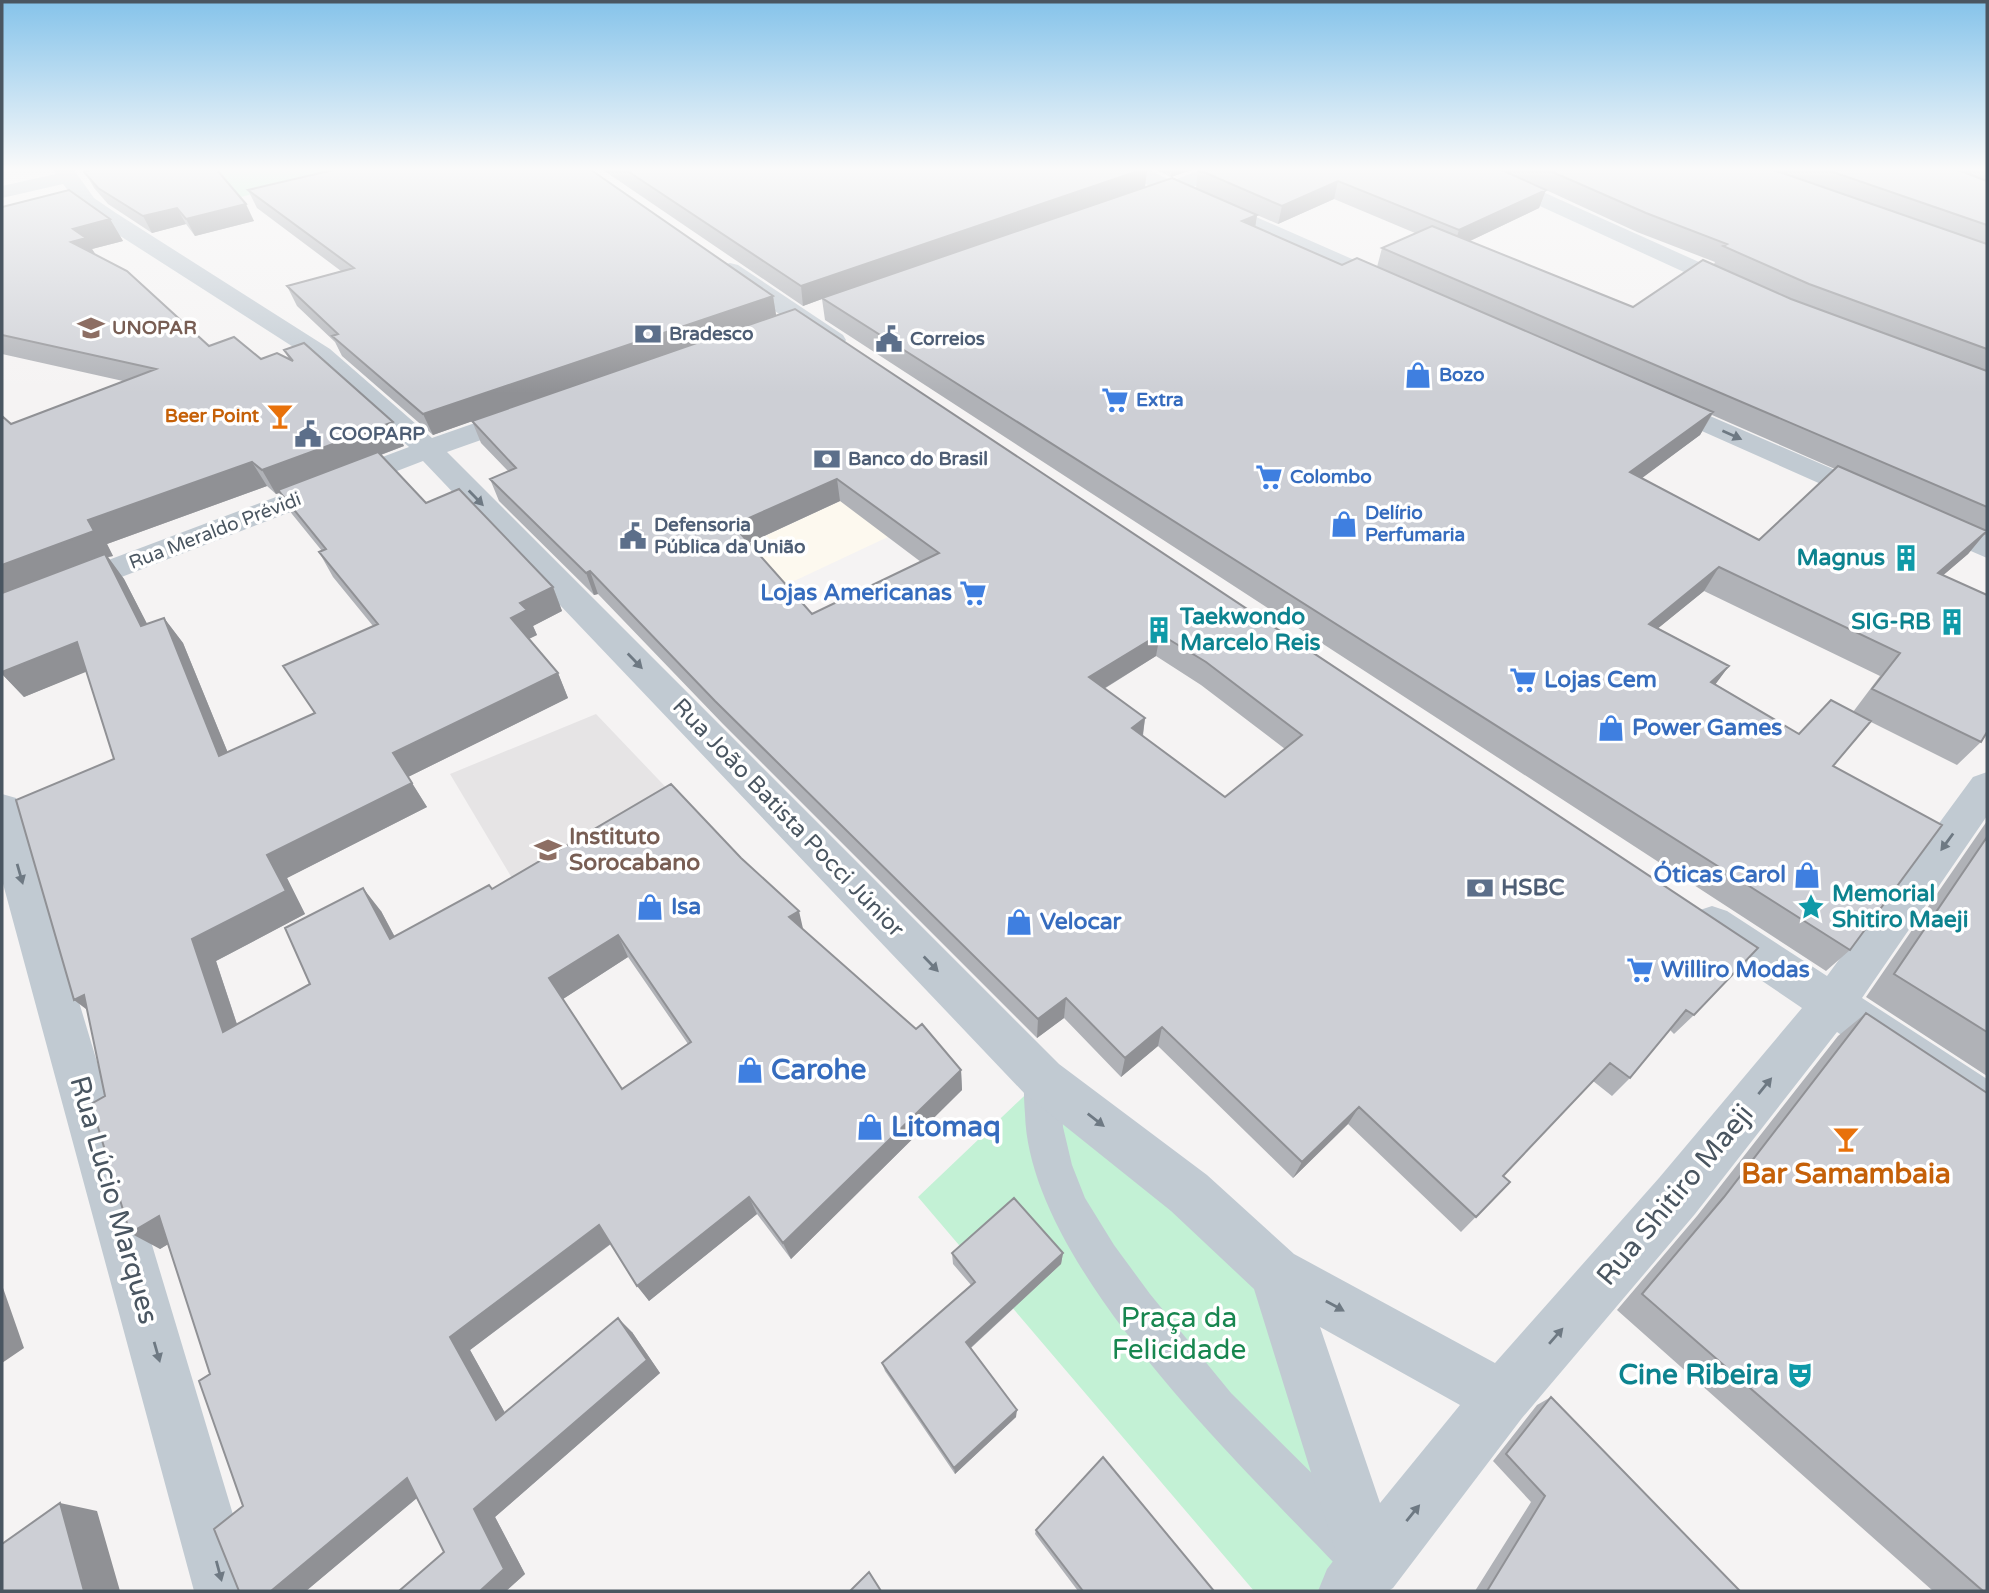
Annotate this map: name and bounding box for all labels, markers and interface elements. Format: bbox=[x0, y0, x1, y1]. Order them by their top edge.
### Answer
school or university icon: UNOPAR bbox=[76, 313, 106, 343]
place label: UNOPAR bbox=[112, 317, 197, 339]
bank icon: Bradesco bbox=[633, 319, 663, 349]
place label: Bradesco bbox=[669, 323, 753, 345]
public building icon: Correios bbox=[874, 324, 904, 354]
place label: Correios bbox=[910, 328, 985, 350]
shop icon: Bozo bbox=[1403, 360, 1433, 390]
place label: Bozo bbox=[1439, 364, 1485, 386]
supermarket icon: Extra bbox=[1100, 385, 1130, 415]
place label: Extra bbox=[1136, 389, 1184, 411]
bar icon: Beer Point bbox=[265, 401, 295, 431]
place label: Beer Point bbox=[165, 405, 260, 427]
public building icon: COOPARP bbox=[293, 419, 323, 449]
place label: COOPARP bbox=[329, 423, 425, 445]
one-way arrow bbox=[1722, 429, 1742, 441]
bank icon: Banco do Brasil bbox=[812, 444, 842, 474]
place label: Banco do Brasil bbox=[848, 448, 988, 470]
supermarket icon: Colombo bbox=[1254, 462, 1284, 492]
place label: Colombo bbox=[1290, 466, 1372, 488]
street label: Rua Meraldo Prévidi bbox=[126, 488, 304, 574]
one-way arrow bbox=[468, 489, 484, 506]
place label: Delírio Perfumaria bbox=[1365, 502, 1465, 546]
shop icon: Delírio Perfumaria bbox=[1329, 509, 1359, 539]
place label: Defensoria Pública da União bbox=[654, 514, 806, 558]
public building icon: Defensoria Pública da União bbox=[618, 521, 648, 551]
building icon: Magnus bbox=[1891, 543, 1921, 573]
place label: Magnus bbox=[1796, 544, 1885, 572]
supermarket icon: Lojas Americanas bbox=[958, 578, 988, 608]
place label: Lojas Americanas bbox=[760, 579, 952, 607]
place label: Taekwondo Marcelo Reis bbox=[1179, 603, 1321, 657]
building icon: SIG-RB bbox=[1937, 607, 1967, 637]
place label: SIG-RB bbox=[1851, 608, 1931, 636]
building icon: Taekwondo Marcelo Reis bbox=[1144, 615, 1174, 645]
one-way arrow bbox=[626, 652, 642, 669]
supermarket icon: Lojas Cem bbox=[1508, 665, 1538, 695]
place label: Lojas Cem bbox=[1544, 666, 1657, 694]
street label: Rua João Batista Pocci Júnior bbox=[666, 693, 910, 943]
shop icon: Power Games bbox=[1596, 713, 1626, 743]
place label: Power Games bbox=[1632, 714, 1782, 742]
place label: Instituto Sorocabano bbox=[569, 823, 700, 877]
one-way arrow bbox=[1941, 833, 1955, 851]
school or university icon: Instituto Sorocabano bbox=[533, 835, 563, 865]
place label: Óticas Carol bbox=[1654, 860, 1786, 889]
shop icon: Óticas Carol bbox=[1792, 860, 1822, 890]
one-way arrow bbox=[16, 864, 26, 885]
bank icon: HSBC bbox=[1465, 873, 1495, 903]
place label: HSBC bbox=[1501, 874, 1564, 902]
place label: Memorial Shitiro Maeji bbox=[1832, 880, 1968, 934]
shop icon: Isa bbox=[635, 892, 665, 922]
place icon: Memorial Shitiro Maeji bbox=[1796, 892, 1826, 922]
place label: Isa bbox=[671, 893, 701, 921]
shop icon: Velocar bbox=[1004, 907, 1034, 937]
place label: Velocar bbox=[1040, 908, 1123, 936]
supermarket icon: Williro Modas bbox=[1625, 955, 1655, 985]
one-way arrow bbox=[922, 956, 939, 973]
place label: Williro Modas bbox=[1661, 956, 1810, 984]
place label: Carohe bbox=[771, 1053, 867, 1087]
shop icon: Carohe bbox=[735, 1055, 765, 1085]
street label: Rua Lúcio Marques bbox=[62, 1072, 166, 1328]
one-way arrow bbox=[1758, 1078, 1773, 1096]
street label: Rua Shitiro Maeji bbox=[1589, 1097, 1761, 1293]
place label: Litomaq bbox=[891, 1110, 1001, 1144]
shop icon: Litomaq bbox=[855, 1112, 885, 1142]
one-way arrow bbox=[1086, 1113, 1104, 1128]
bar icon: Bar Samambaia bbox=[1831, 1124, 1861, 1154]
place label: Bar Samambaia bbox=[1741, 1157, 1951, 1191]
one-way arrow bbox=[1325, 1300, 1345, 1312]
park label: Praça da Felicidade bbox=[1112, 1301, 1246, 1367]
one-way arrow bbox=[1548, 1327, 1564, 1345]
one-way arrow bbox=[152, 1341, 163, 1363]
place label: Cine Ribeira bbox=[1619, 1358, 1779, 1392]
theatre icon: Cine Ribeira bbox=[1785, 1360, 1815, 1390]
one-way arrow bbox=[1406, 1504, 1421, 1522]
one-way arrow bbox=[215, 1561, 225, 1582]

